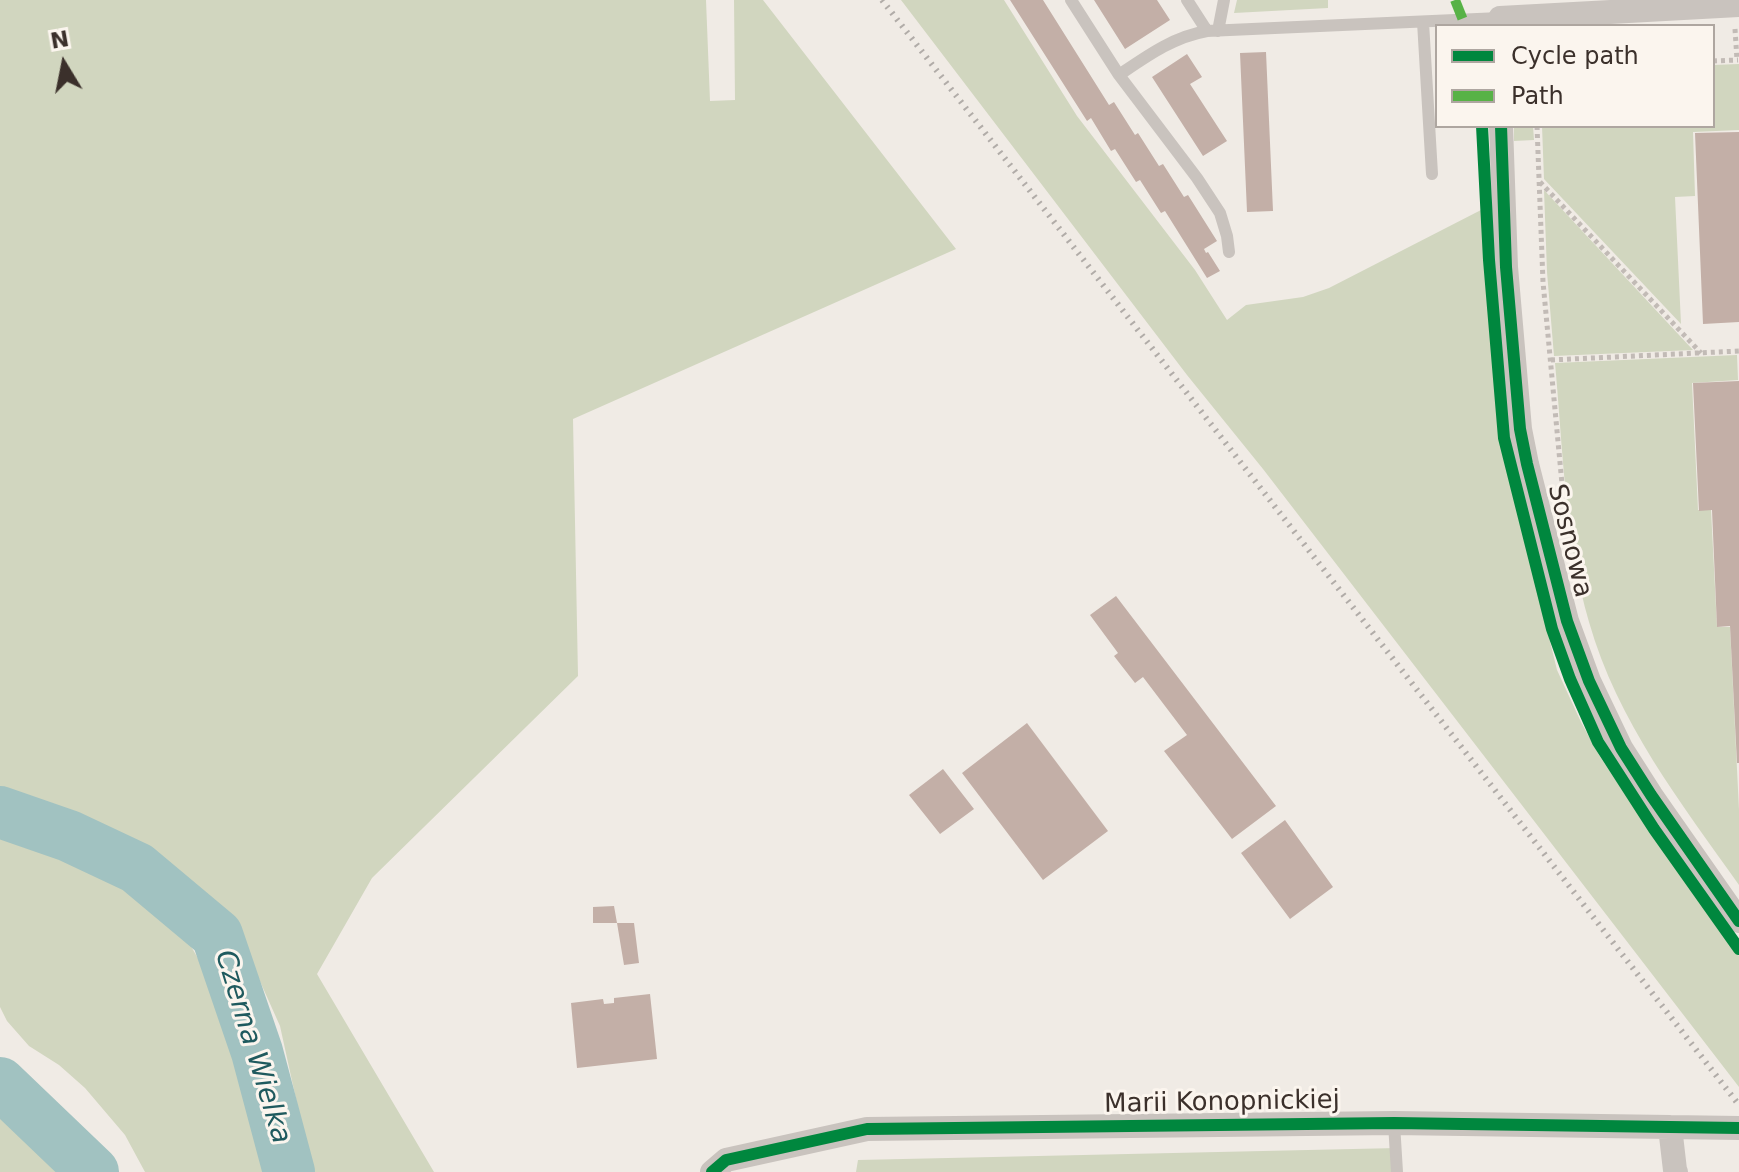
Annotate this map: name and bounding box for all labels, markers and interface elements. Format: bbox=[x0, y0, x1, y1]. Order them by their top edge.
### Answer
north arrow bbox=[24, 24, 104, 104]
legend bbox=[1435, 24, 1715, 128]
text: N bbox=[48, 26, 71, 54]
text: Cycle path bbox=[1511, 42, 1639, 70]
text: Path bbox=[1511, 82, 1564, 110]
street label: Sosnowa bbox=[1540, 481, 1598, 601]
water label: Czerna Wielka bbox=[207, 946, 297, 1148]
street label: Marii Konopnickiej bbox=[1104, 1085, 1340, 1121]

